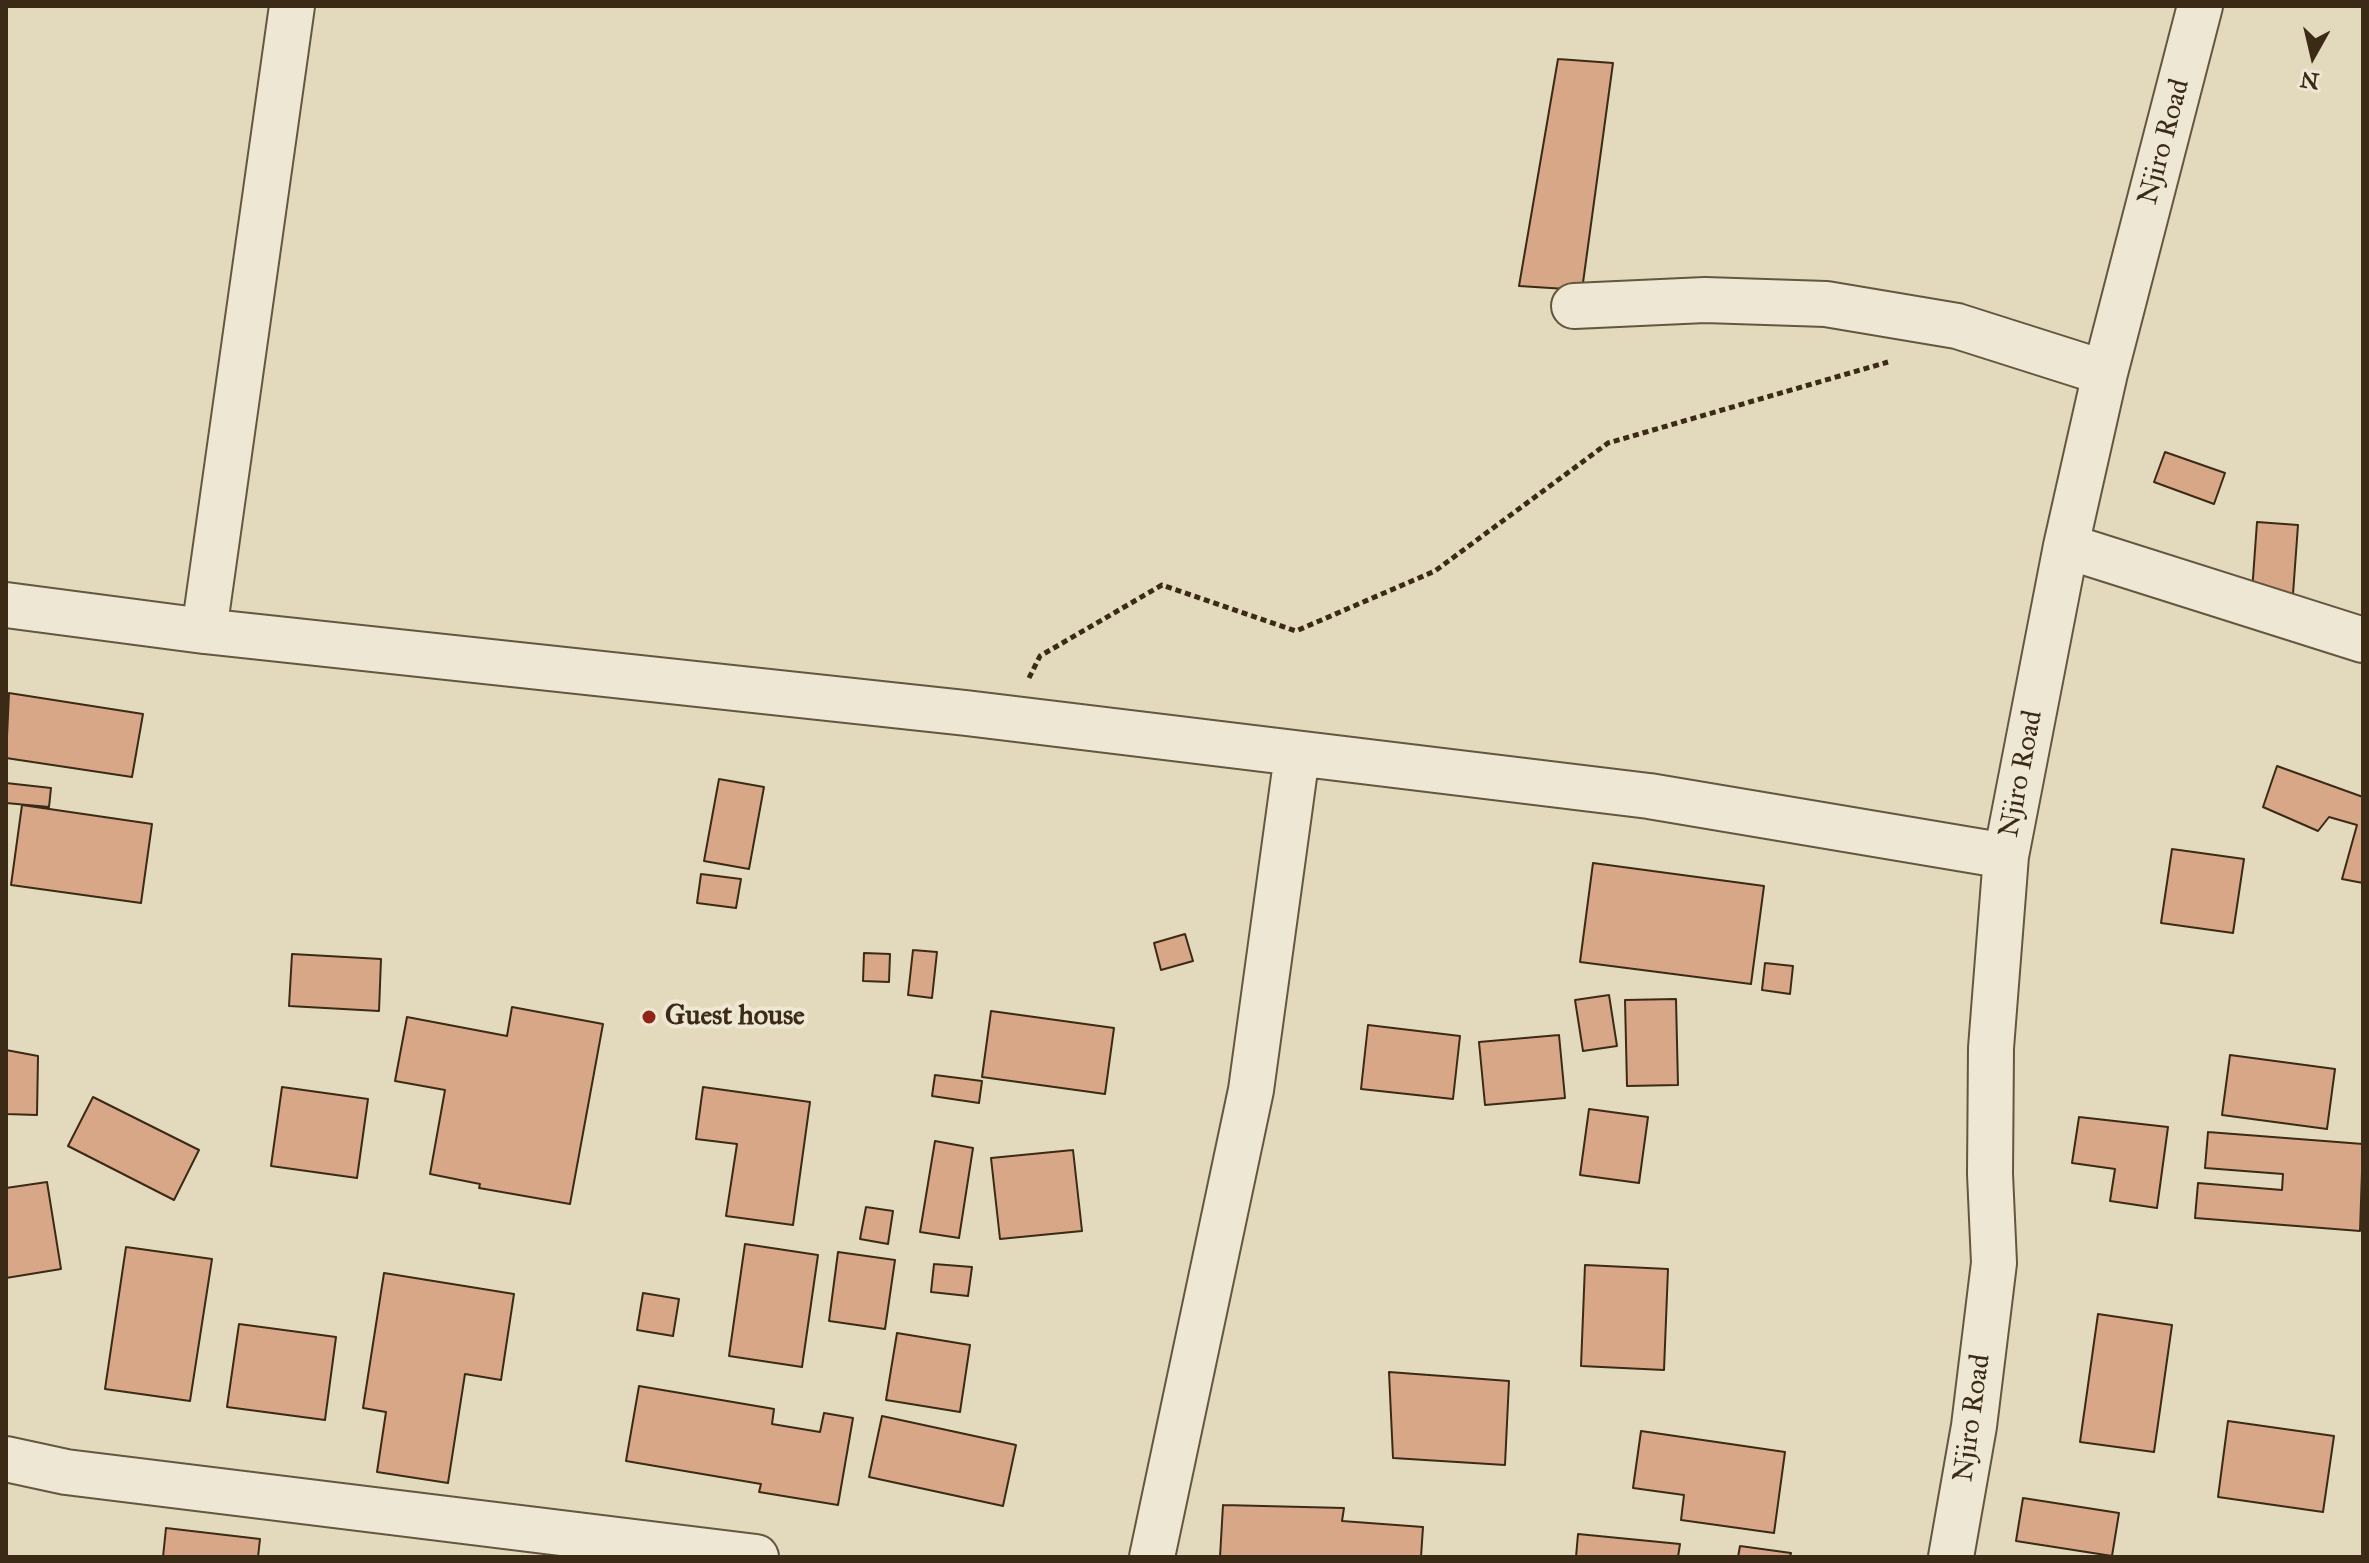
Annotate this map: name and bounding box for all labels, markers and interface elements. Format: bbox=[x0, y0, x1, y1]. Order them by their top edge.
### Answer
north arrow bbox=[2273, 16, 2353, 96]
text: N bbox=[2298, 66, 2321, 95]
street label: Njiro Road bbox=[2132, 76, 2198, 208]
street label: Njiro Road bbox=[1993, 708, 2051, 840]
place label: Guest house bbox=[665, 1000, 805, 1034]
marker: Guest house bbox=[640, 1008, 658, 1026]
street label: Njiro Road bbox=[1947, 1352, 1999, 1484]

